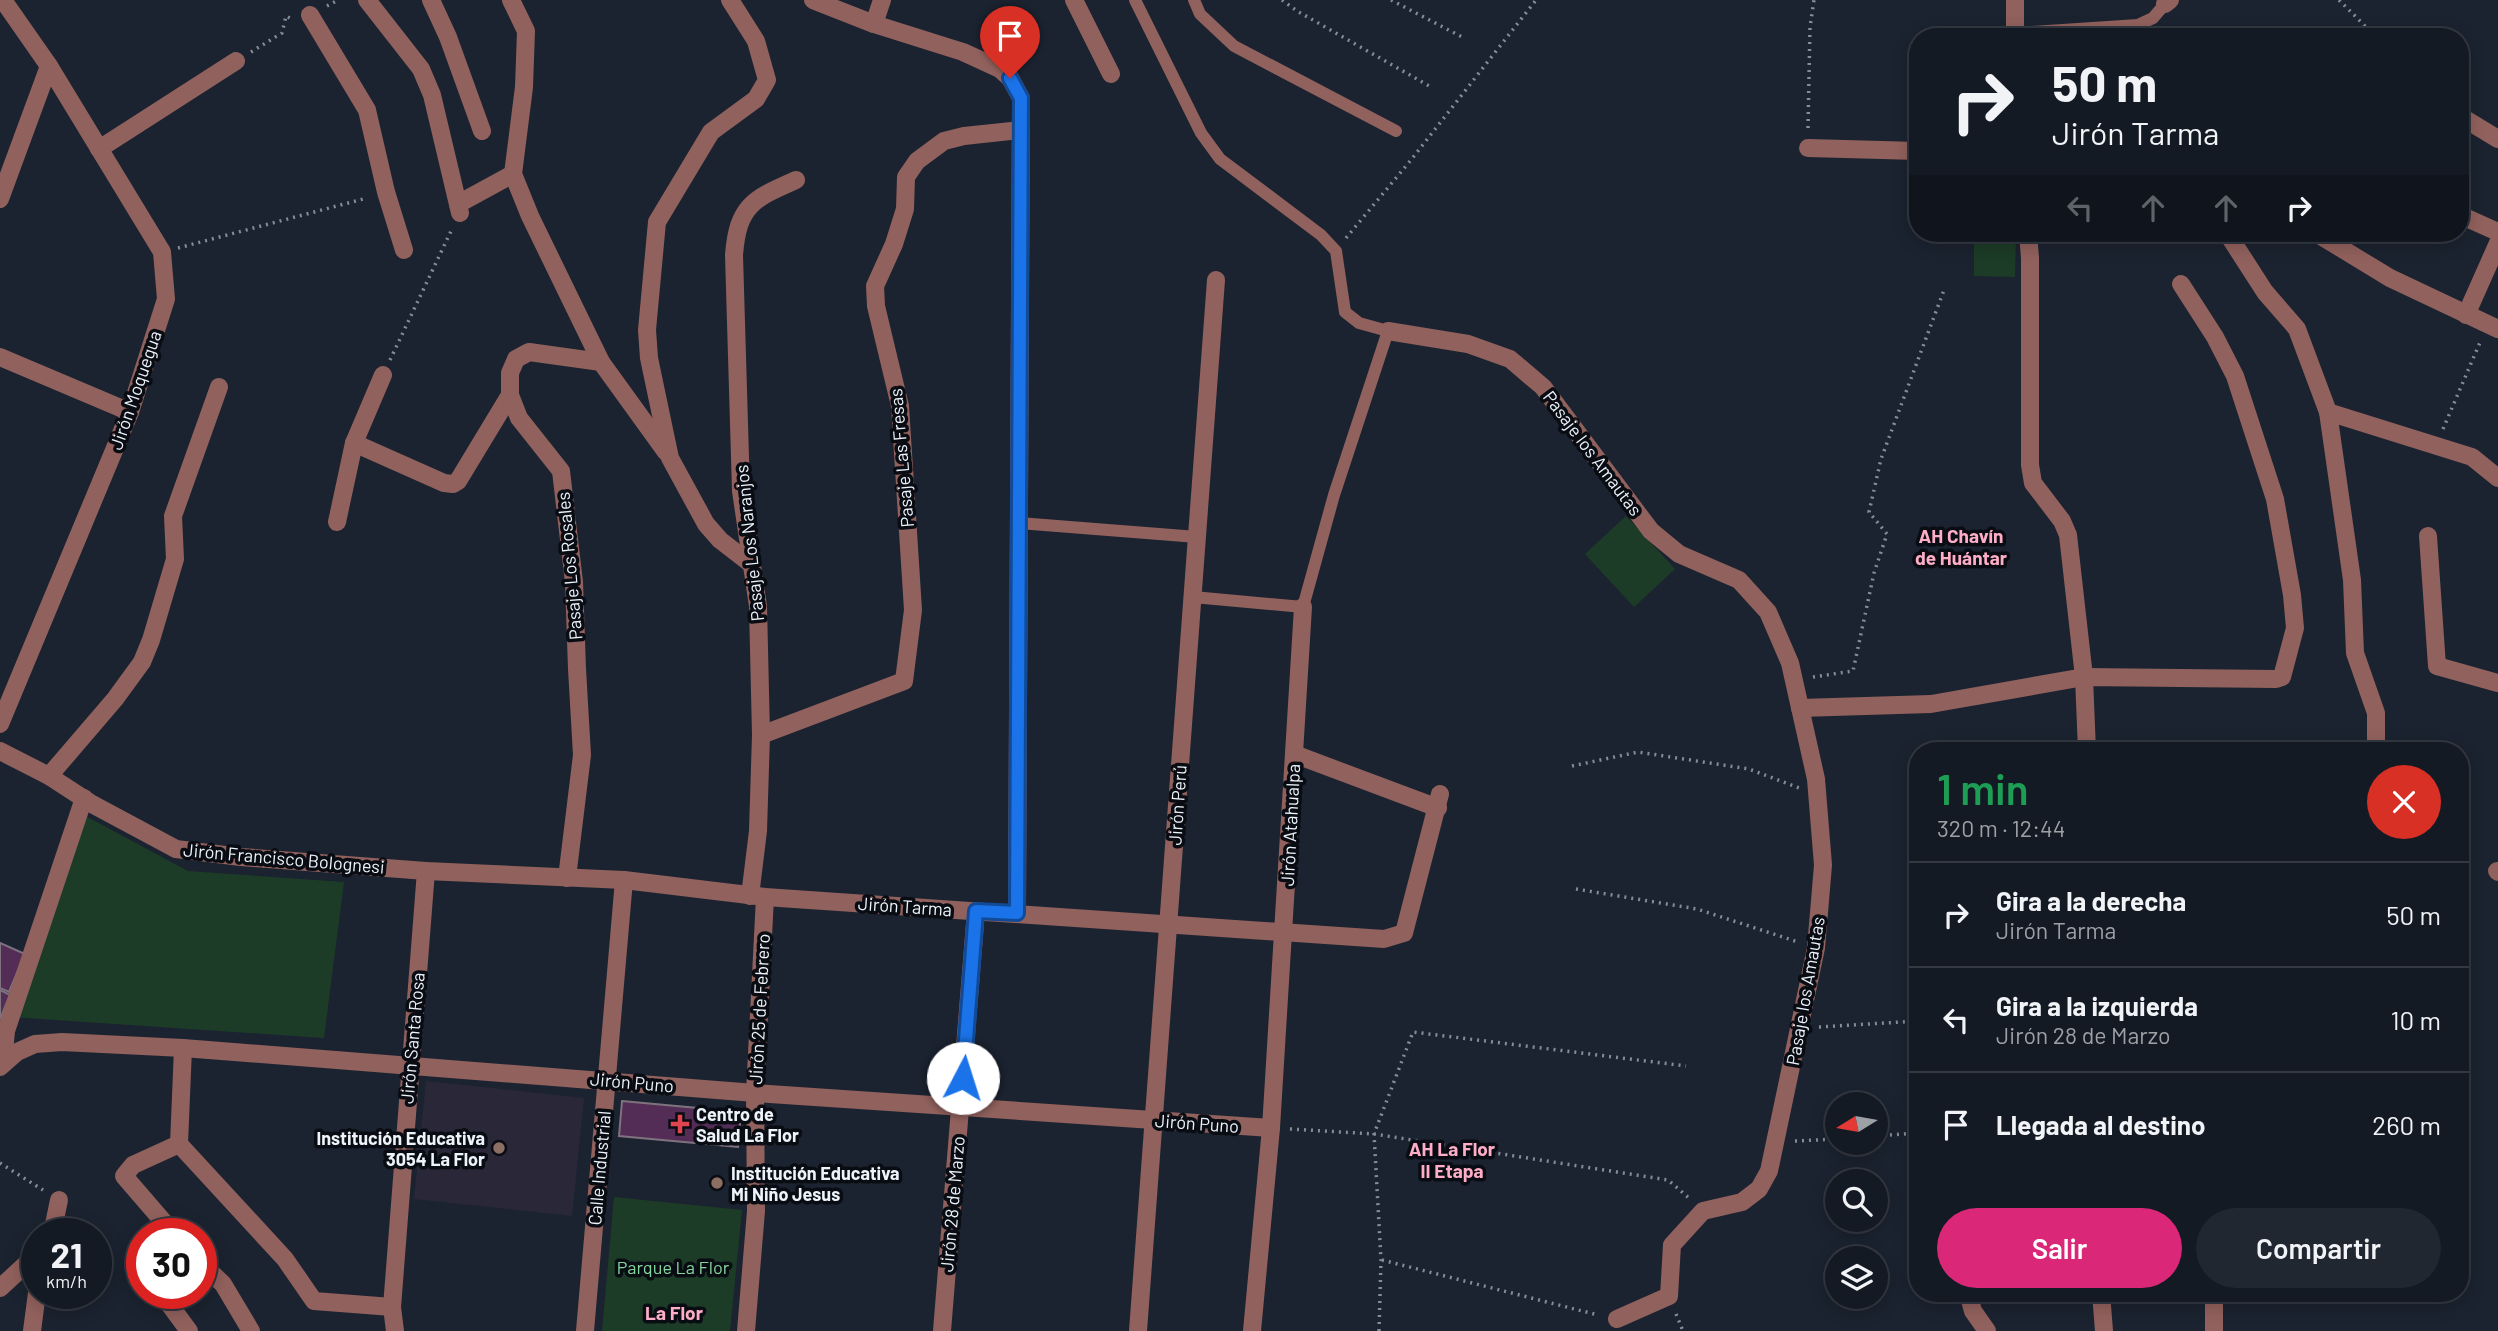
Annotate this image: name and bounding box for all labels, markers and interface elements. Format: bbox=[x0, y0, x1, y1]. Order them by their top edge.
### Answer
pin bbox=[980, 6, 1040, 78]
icon: arrive bbox=[991, 17, 1029, 55]
text: 50 m bbox=[2052, 53, 2157, 112]
icon: right bbox=[1937, 56, 2028, 147]
text: Jirón Tarma bbox=[2052, 113, 2219, 151]
icon: left bbox=[2061, 189, 2099, 227]
icon: ahead bbox=[2134, 189, 2172, 227]
icon: ahead bbox=[2207, 189, 2245, 227]
icon: right bbox=[2280, 189, 2318, 227]
street label: Jirón Moquegua bbox=[104, 327, 166, 453]
street label: Pasaje los Amautas bbox=[1539, 386, 1647, 520]
street label: Pasaje Las Fresas bbox=[884, 388, 918, 528]
street label: Pasaje Los Naranjos bbox=[730, 464, 768, 622]
street label: Pasaje Los Rosales bbox=[552, 491, 586, 641]
district label: AH Chavín de Huántar bbox=[1915, 524, 2008, 569]
street label: Jirón Atahualpa bbox=[1276, 763, 1304, 887]
text: 1 min bbox=[1937, 763, 2029, 813]
street label: Jirón Perú bbox=[1163, 764, 1191, 846]
button: close bbox=[2367, 765, 2441, 839]
text: 320 m · 12:44 bbox=[1937, 814, 2065, 842]
street label: Jirón Francisco Bolognesi bbox=[182, 838, 386, 878]
text: Gira a la derecha bbox=[1996, 885, 2186, 916]
street label: Jirón Tarma bbox=[857, 892, 953, 920]
icon: right bbox=[1937, 896, 1975, 934]
text: 50 m bbox=[2386, 899, 2441, 930]
street label: Pasaje los Amautas bbox=[1781, 915, 1829, 1067]
text: Jirón Tarma bbox=[1996, 916, 2116, 944]
street label: Jirón 25 de Febrero bbox=[744, 933, 774, 1085]
street label: Jirón Santa Rosa bbox=[395, 971, 429, 1105]
text: Gira a la izquierda bbox=[1996, 990, 2198, 1021]
icon: left bbox=[1937, 1001, 1975, 1039]
text: 10 m bbox=[2391, 1004, 2441, 1035]
text: Jirón 28 de Marzo bbox=[1996, 1021, 2170, 1049]
position arrow bbox=[926, 1041, 1000, 1115]
street label: Jirón Puno bbox=[589, 1067, 675, 1097]
north arrow bbox=[1825, 1092, 1888, 1155]
map controls bbox=[1825, 1092, 1888, 1309]
place label: Centro de Salud La Flor bbox=[696, 1103, 799, 1146]
icon: arrive bbox=[1937, 1106, 1975, 1144]
street label: Jirón Puno bbox=[1154, 1109, 1240, 1137]
text: Llegada al destino bbox=[1996, 1109, 2205, 1140]
text: 260 m bbox=[2372, 1109, 2441, 1140]
street label: Calle Industrial bbox=[583, 1110, 615, 1226]
marker: Centro de Salud La Flor bbox=[670, 1114, 690, 1134]
place label: Institución Educativa 3054 La Flor bbox=[316, 1127, 485, 1170]
street label: Jirón 28 de Marzo bbox=[935, 1135, 969, 1273]
district label: AH La Flor II Etapa bbox=[1409, 1137, 1496, 1182]
marker: Institución Educativa 3054 La Flor bbox=[491, 1140, 507, 1156]
place label: Institución Educativa Mi Niño Jesus bbox=[731, 1162, 900, 1205]
button: search bbox=[1825, 1169, 1888, 1232]
marker: Institución Educativa Mi Niño Jesus bbox=[709, 1175, 725, 1191]
button: Salir bbox=[1937, 1208, 2182, 1288]
button: Compartir bbox=[2196, 1208, 2441, 1288]
speed limit sign: 30 bbox=[126, 1218, 217, 1309]
text: 21 bbox=[51, 1233, 82, 1275]
button: layers bbox=[1825, 1246, 1888, 1309]
park label: Parque La Flor bbox=[617, 1256, 730, 1278]
text: km/h bbox=[46, 1270, 87, 1292]
district label: La Flor bbox=[645, 1301, 704, 1324]

